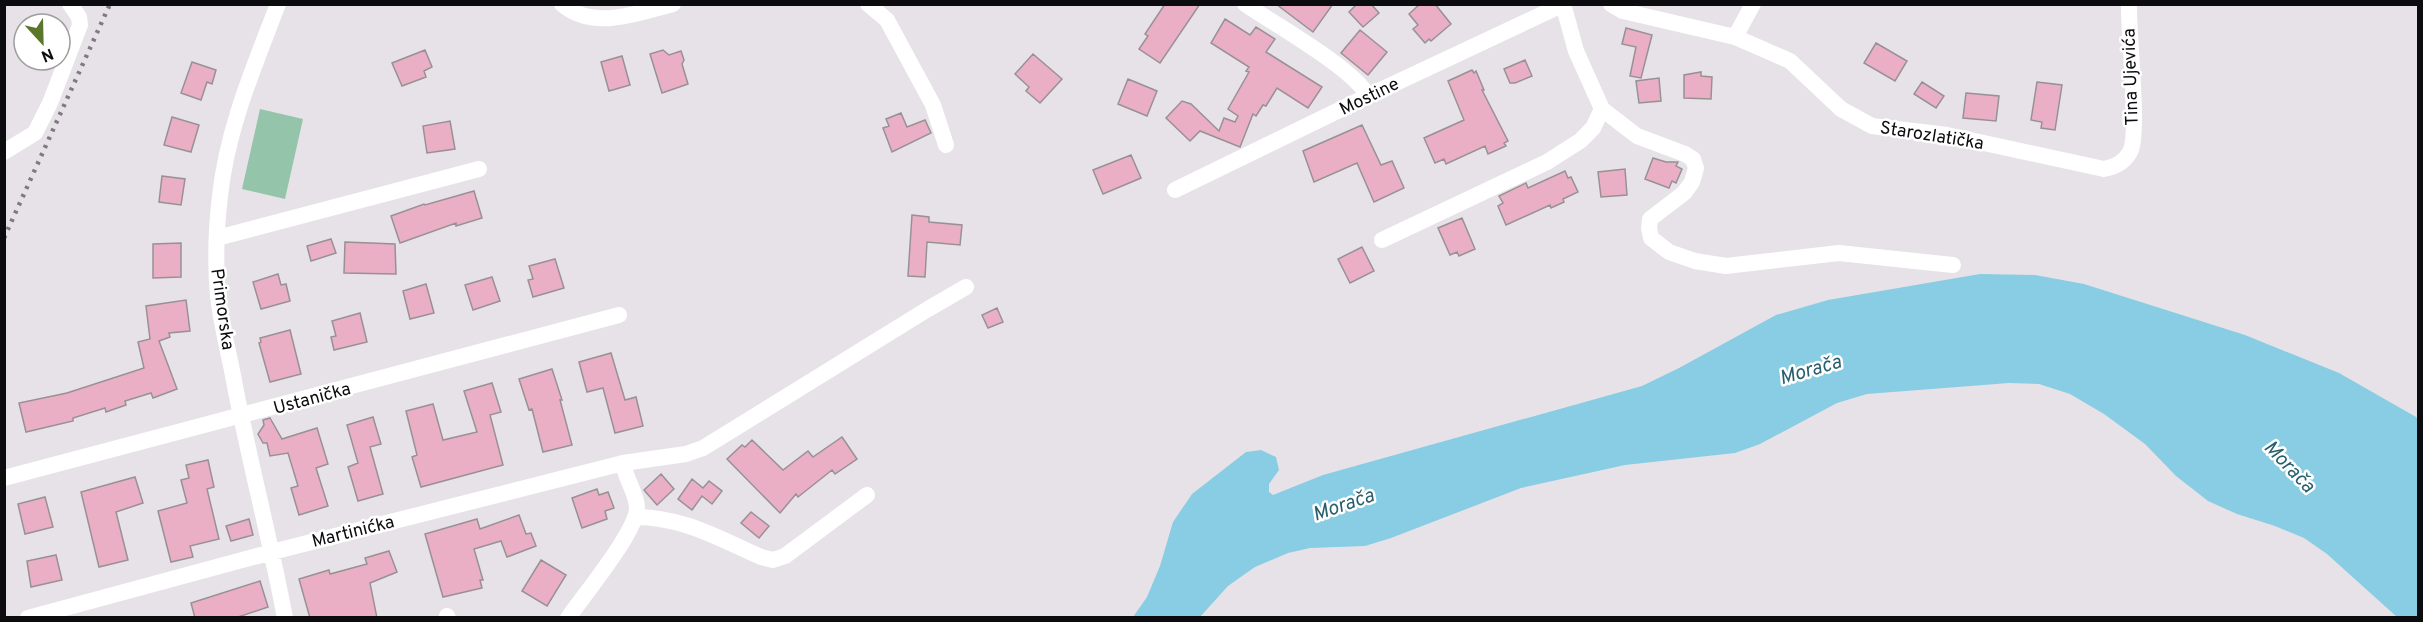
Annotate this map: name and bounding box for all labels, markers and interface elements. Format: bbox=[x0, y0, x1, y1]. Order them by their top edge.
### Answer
north arrow bbox=[12, 12, 72, 72]
street label: Tina Ujevića bbox=[2118, 28, 2145, 126]
text: N bbox=[38, 43, 56, 65]
street label: Mostine bbox=[1336, 73, 1403, 122]
street label: Starozlatička bbox=[1878, 117, 1985, 156]
street label: Primorska bbox=[204, 267, 239, 351]
water label: Morača bbox=[1776, 349, 1845, 392]
street label: Ustanička bbox=[271, 378, 354, 421]
water label: Morača bbox=[2257, 436, 2320, 500]
water label: Morača bbox=[1309, 483, 1379, 529]
street label: Martinićka bbox=[310, 511, 397, 554]

